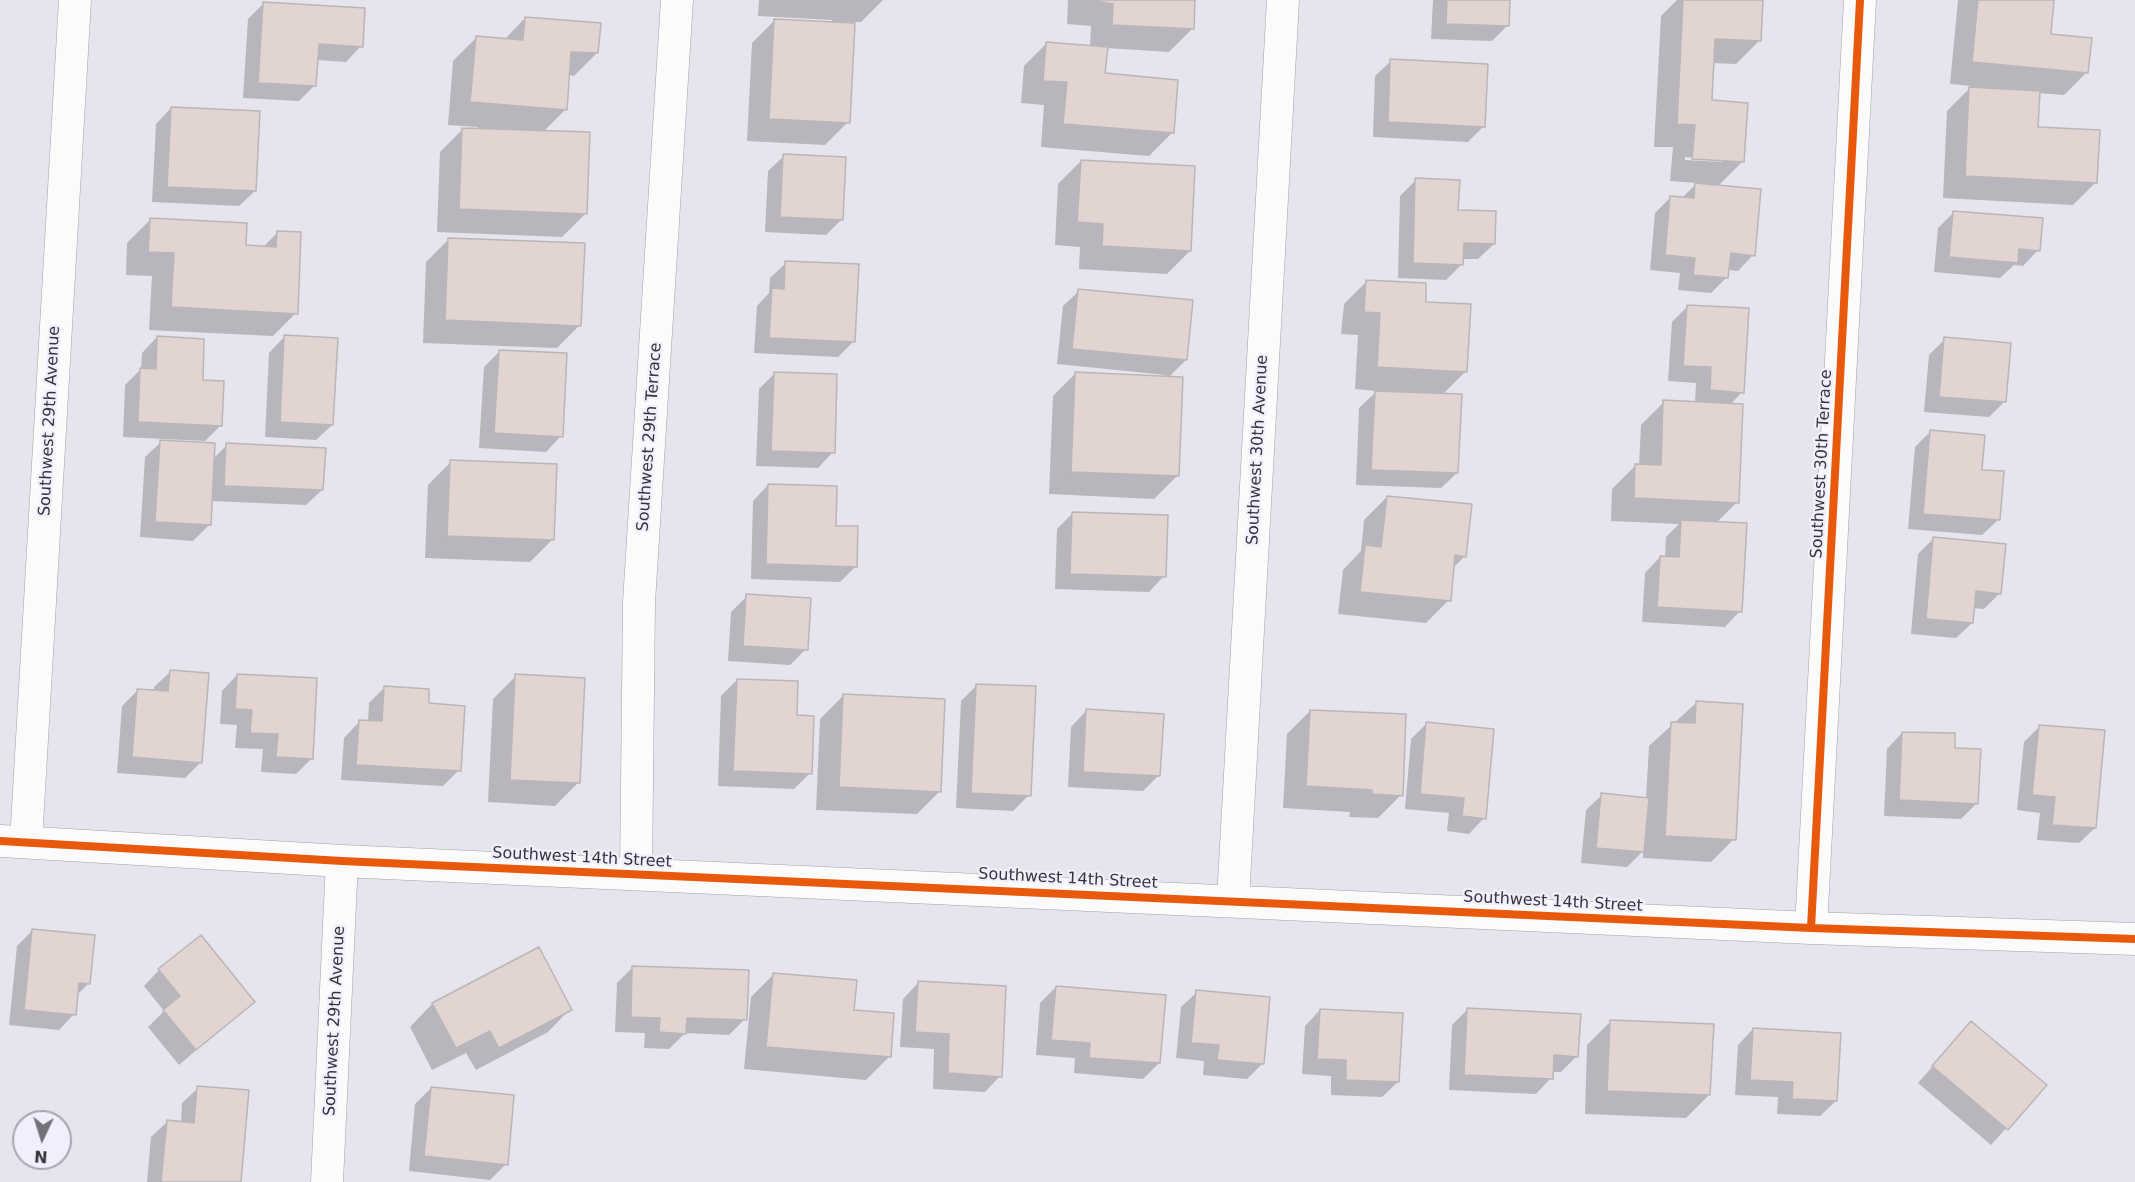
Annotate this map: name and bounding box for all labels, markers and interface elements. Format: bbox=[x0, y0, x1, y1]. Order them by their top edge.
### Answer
street label: Southwest 29th Avenue bbox=[35, 325, 65, 517]
street label: Southwest 29th Terrace bbox=[634, 342, 666, 532]
street label: Southwest 30th Avenue bbox=[1243, 354, 1273, 546]
street label: Southwest 30th Terrace bbox=[1807, 369, 1837, 559]
street label: Southwest 14th Street bbox=[492, 844, 672, 872]
street label: Southwest 14th Street bbox=[978, 865, 1158, 893]
street label: Southwest 14th Street bbox=[1463, 888, 1643, 916]
street label: Southwest 29th Avenue bbox=[320, 925, 350, 1117]
north arrow bbox=[12, 1110, 72, 1170]
text: N bbox=[34, 1147, 48, 1166]

